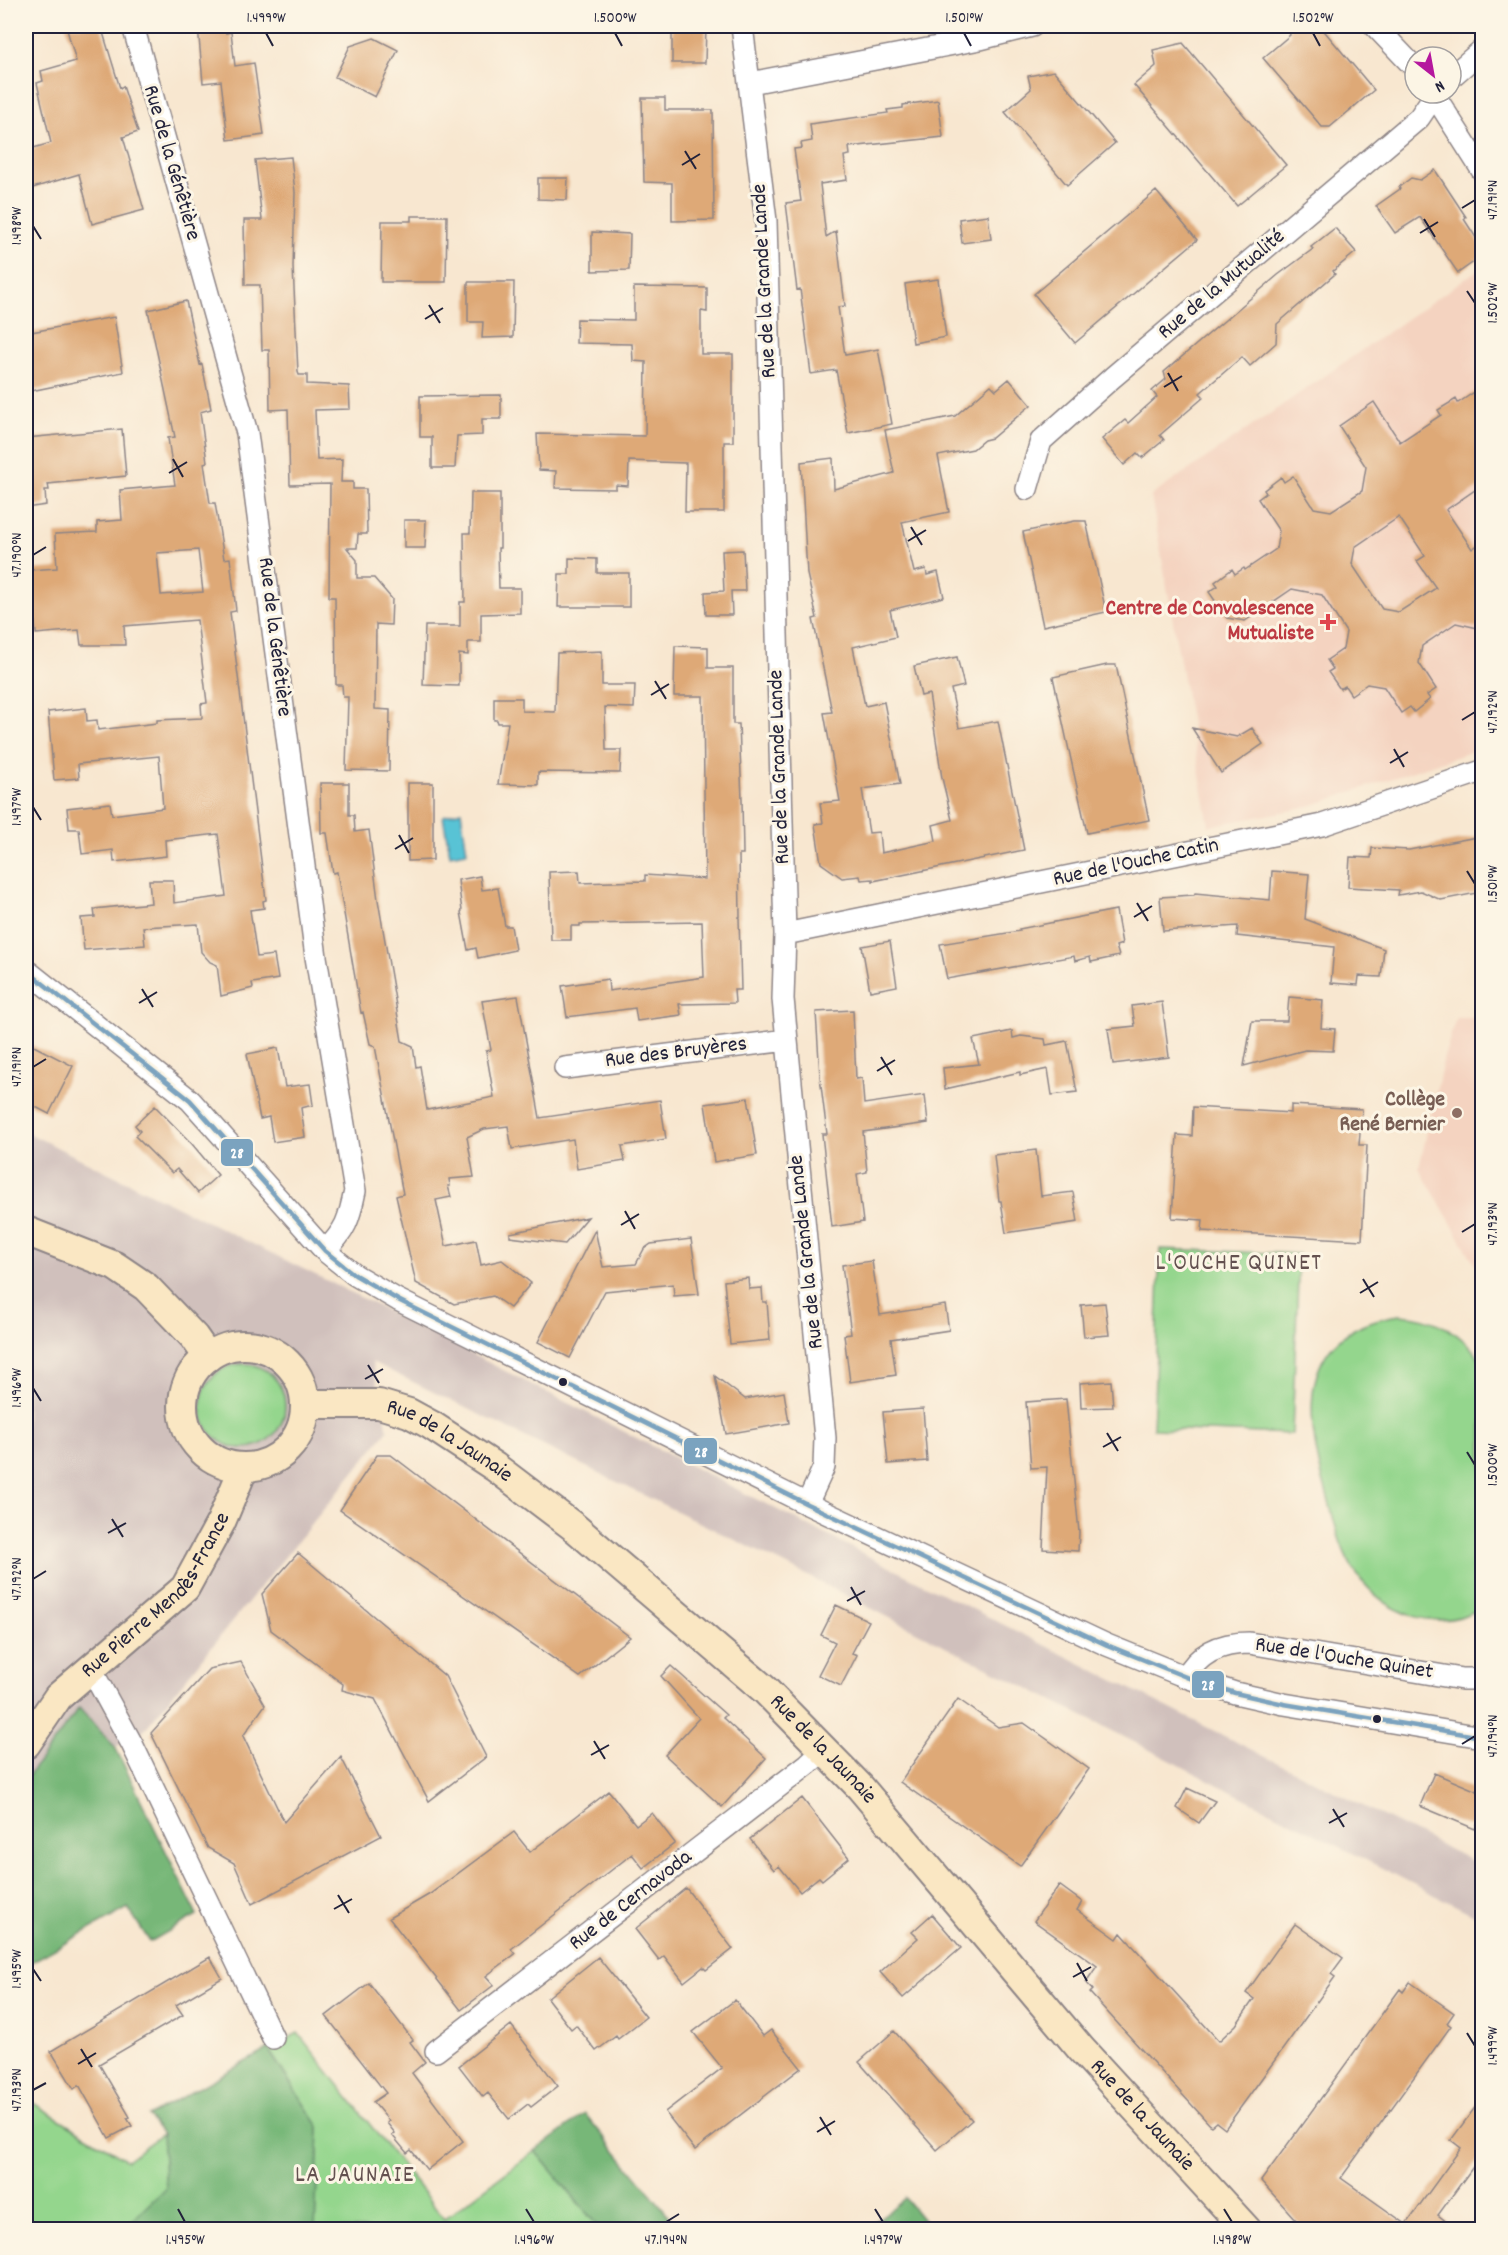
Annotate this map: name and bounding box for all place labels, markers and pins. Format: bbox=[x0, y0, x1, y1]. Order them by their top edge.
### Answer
place label: Centre de Convalescence Mutualiste bbox=[1106, 594, 1314, 650]
marker: Centre de Convalescence Mutualiste bbox=[1319, 613, 1337, 631]
place label: Collège René Bernier bbox=[1340, 1085, 1446, 1141]
marker: Collège René Bernier bbox=[1450, 1106, 1464, 1120]
unlabelled marker bbox=[557, 1376, 569, 1388]
unlabelled marker bbox=[1371, 1713, 1383, 1725]

